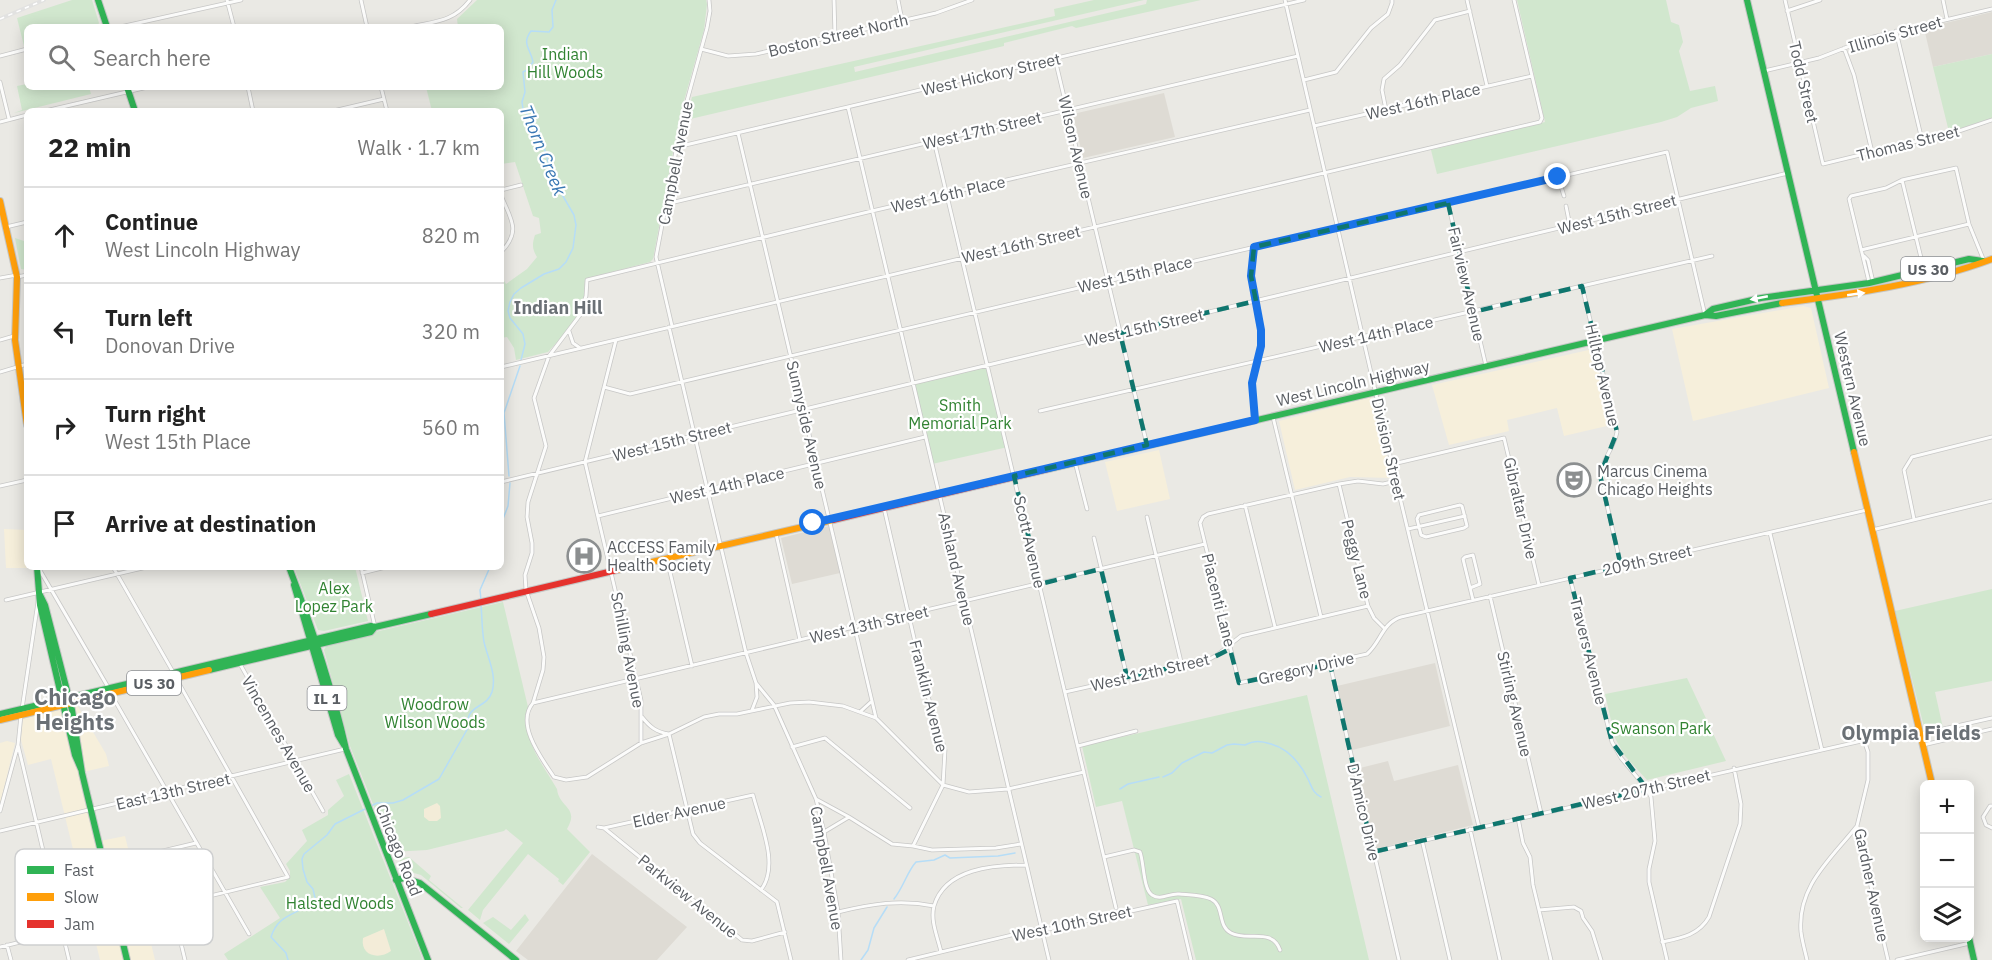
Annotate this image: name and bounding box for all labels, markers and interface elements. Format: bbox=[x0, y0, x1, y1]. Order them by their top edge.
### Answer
street label: Boston Street North bbox=[766, 9, 910, 61]
street label: Illinois Street bbox=[1846, 11, 1944, 57]
search box bbox=[24, 24, 504, 90]
street label: Todd Street bbox=[1785, 39, 1823, 125]
icon: search bbox=[45, 41, 78, 74]
text: Search here bbox=[93, 43, 211, 72]
park label: Indian Hill Woods bbox=[527, 44, 603, 82]
street label: West Hickory Street bbox=[920, 48, 1062, 100]
street label: West 16th Place bbox=[1364, 78, 1482, 124]
street label: Wilson Avenue bbox=[1054, 93, 1098, 201]
street label: Campbell Avenue bbox=[653, 99, 697, 227]
water label: Thorn Creek bbox=[514, 101, 572, 199]
street label: West 17th Street bbox=[921, 107, 1043, 153]
street label: Thomas Street bbox=[1855, 121, 1961, 165]
text: 22 min bbox=[48, 130, 132, 164]
text: Walk · 1.7 km bbox=[358, 134, 480, 161]
route end bbox=[1544, 163, 1570, 189]
street label: West 16th Place bbox=[889, 171, 1007, 217]
street label: West 15th Street bbox=[1556, 190, 1678, 238]
text: Continue bbox=[105, 207, 198, 236]
icon: ahead bbox=[48, 219, 81, 252]
street label: West 16th Street bbox=[960, 221, 1082, 267]
text: 820 m bbox=[422, 222, 480, 249]
street label: Fairview Avenue bbox=[1444, 225, 1490, 343]
text: West Lincoln Highway bbox=[105, 236, 301, 263]
street label: West 15th Place bbox=[1076, 251, 1194, 297]
road number: US 30 bbox=[1901, 257, 1955, 281]
one-way arrow bbox=[1847, 289, 1866, 298]
one-way arrow bbox=[1749, 294, 1768, 303]
district label: Indian Hill bbox=[514, 296, 603, 319]
text: Turn left bbox=[105, 303, 193, 332]
street label: West 15th Street bbox=[1083, 304, 1205, 350]
street label: West 14th Place bbox=[1317, 311, 1435, 357]
icon: left bbox=[48, 315, 81, 348]
text: 320 m bbox=[422, 318, 480, 345]
street label: Hilltop Avenue bbox=[1581, 322, 1625, 429]
street label: Western Avenue bbox=[1830, 330, 1876, 448]
text: Donovan Drive bbox=[105, 332, 235, 359]
street label: West Lincoln Highway bbox=[1275, 356, 1431, 410]
street label: Sunnyside Avenue bbox=[782, 359, 832, 491]
park label: Smith Memorial Park bbox=[908, 395, 1012, 433]
street label: Division Street bbox=[1368, 396, 1410, 502]
text: Turn right bbox=[105, 399, 206, 428]
icon: right bbox=[48, 411, 81, 444]
text: 560 m bbox=[422, 414, 480, 441]
street label: West 15th Street bbox=[611, 417, 733, 465]
text: West 15th Place bbox=[105, 428, 251, 455]
street label: Gibraltar Drive bbox=[1500, 455, 1542, 561]
place label: Marcus Cinema Chicago Heights bbox=[1597, 461, 1713, 499]
street label: West 14th Place bbox=[668, 462, 786, 508]
theatre icon: Marcus Cinema Chicago Heights bbox=[1556, 462, 1592, 498]
street label: Scott Avenue bbox=[1010, 494, 1050, 590]
icon: arrive bbox=[48, 507, 81, 540]
text: Arrive at destination bbox=[105, 509, 316, 538]
route start bbox=[799, 509, 825, 535]
street label: Ashland Avenue bbox=[934, 510, 980, 628]
street label: Peggy Lane bbox=[1337, 517, 1377, 601]
place label: ACCESS Family Health Society bbox=[607, 537, 715, 575]
hospital icon: ACCESS Family Health Society bbox=[566, 538, 602, 574]
street label: 209th Street bbox=[1600, 540, 1694, 580]
street label: Piacenti Lane bbox=[1198, 551, 1240, 649]
park label: Alex Lopez Park bbox=[295, 578, 374, 616]
street label: Schilling Avenue bbox=[607, 590, 649, 710]
street label: Travers Avenue bbox=[1566, 595, 1612, 707]
street label: West 13th Street bbox=[808, 601, 930, 647]
street label: Franklin Avenue bbox=[905, 638, 953, 754]
street label: Gregory Drive bbox=[1256, 647, 1356, 689]
street label: West 12th Street bbox=[1089, 649, 1211, 695]
street label: Stirling Avenue bbox=[1493, 649, 1537, 759]
road number: US 30 bbox=[127, 671, 181, 695]
street label: Vincennes Avenue bbox=[237, 672, 321, 796]
district label: Chicago Heights bbox=[34, 682, 116, 736]
road number: IL 1 bbox=[308, 686, 346, 710]
park label: Woodrow Wilson Woods bbox=[384, 694, 486, 732]
park label: Swanson Park bbox=[1610, 718, 1712, 738]
district label: Olympia Fields bbox=[1841, 719, 1981, 746]
street label: D'Amico Drive bbox=[1343, 761, 1385, 863]
street label: West 207th Street bbox=[1580, 765, 1712, 813]
street label: East 13th Street bbox=[114, 768, 232, 814]
map controls bbox=[1920, 780, 1974, 942]
button: + bbox=[1920, 780, 1974, 834]
street label: Elder Avenue bbox=[631, 792, 728, 832]
street label: Chicago Road bbox=[371, 801, 427, 899]
street label: Campbell Avenue bbox=[806, 804, 848, 932]
street label: Gardner Avenue bbox=[1850, 826, 1894, 944]
button: − bbox=[1920, 834, 1974, 888]
legend bbox=[15, 849, 213, 945]
street label: Parkview Avenue bbox=[634, 850, 742, 942]
text: Fast bbox=[64, 860, 94, 880]
text: Slow bbox=[64, 887, 99, 907]
button: layers bbox=[1920, 888, 1974, 942]
park label: Halsted Woods bbox=[286, 893, 394, 913]
street label: West 10th Street bbox=[1011, 901, 1133, 945]
text: Jam bbox=[64, 914, 95, 934]

